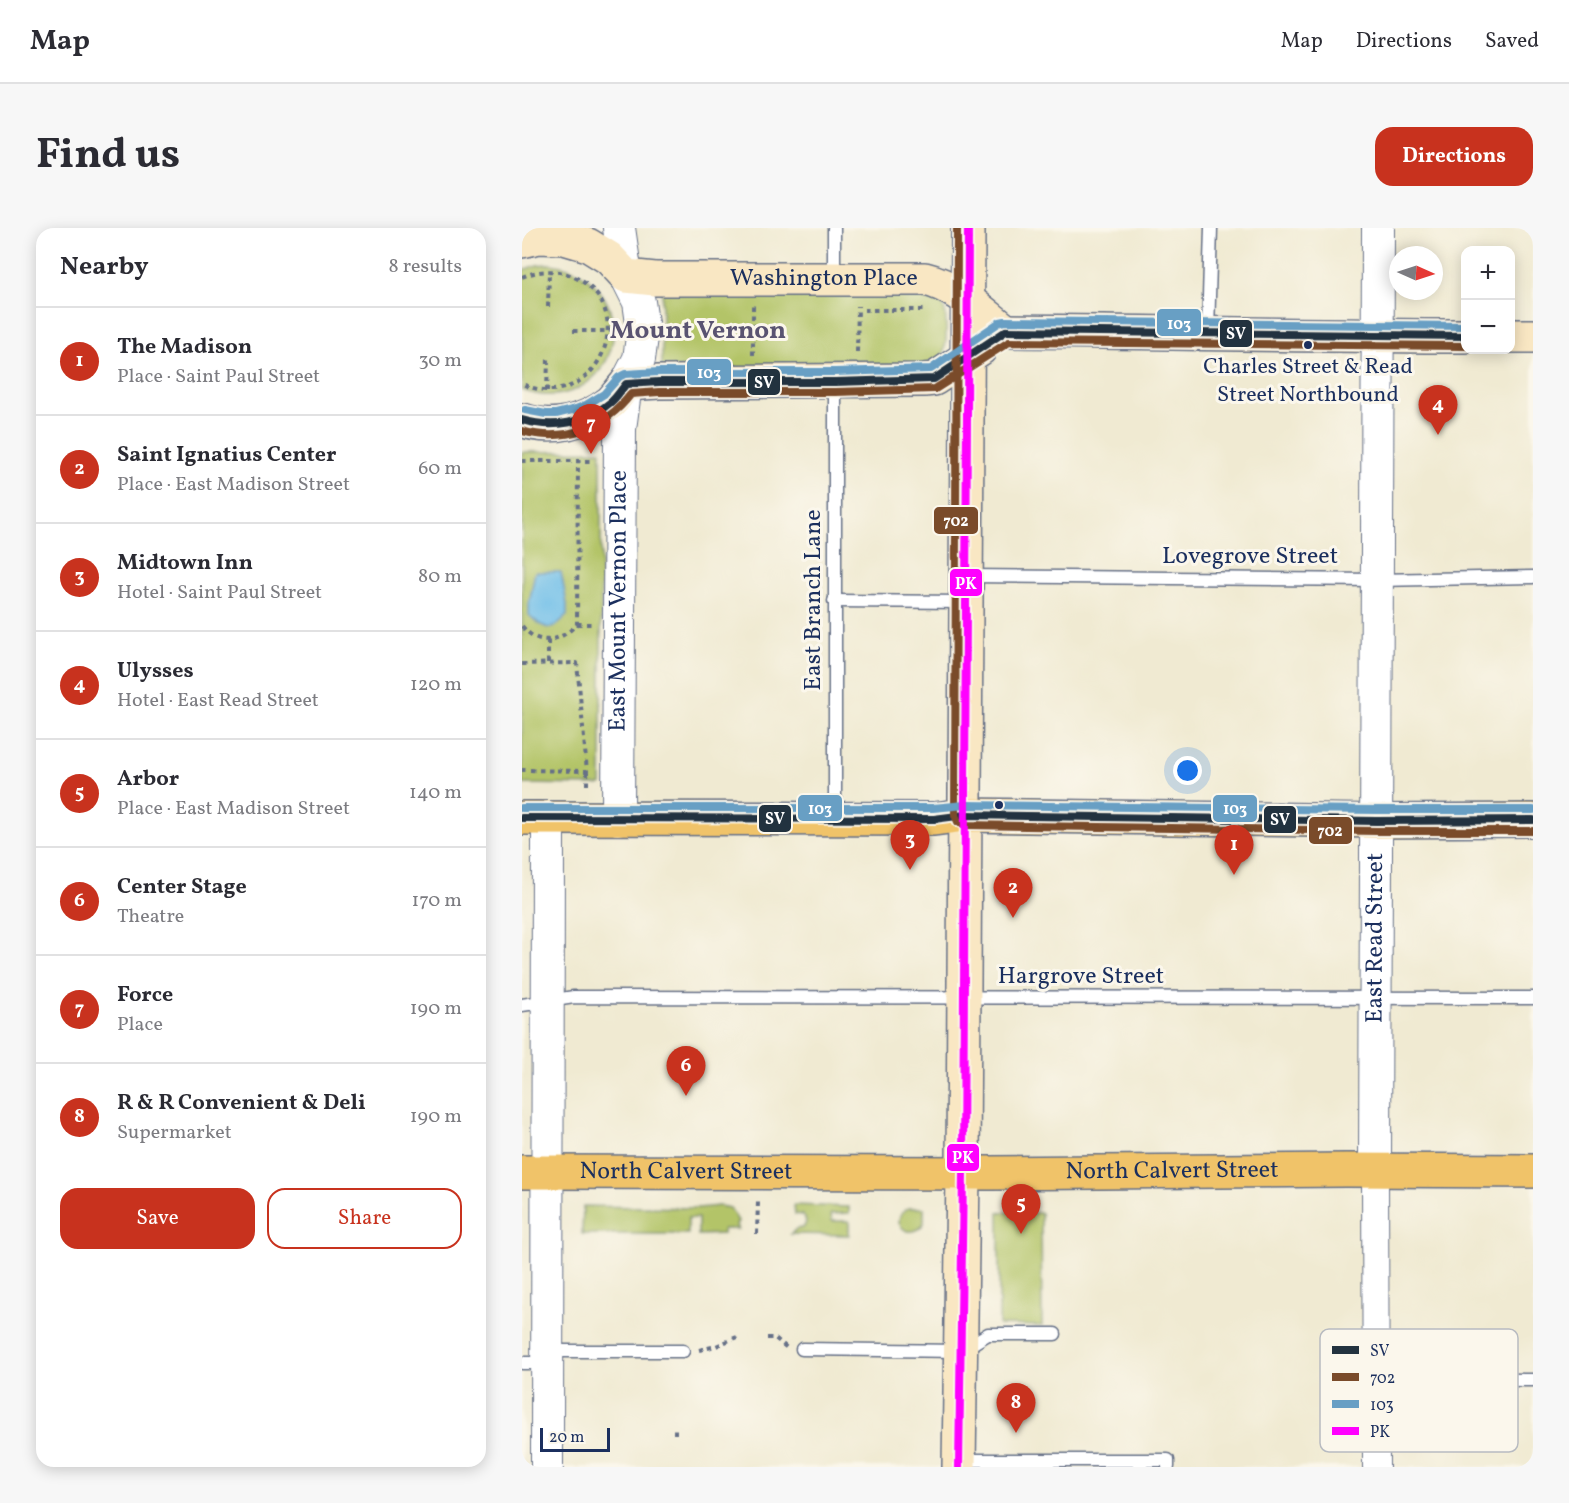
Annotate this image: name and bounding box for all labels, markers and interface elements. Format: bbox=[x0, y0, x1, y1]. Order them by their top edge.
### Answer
text: Map bbox=[30, 22, 90, 61]
text: Map bbox=[1281, 27, 1323, 56]
text: Directions bbox=[1356, 27, 1452, 56]
text: Saved bbox=[1485, 27, 1539, 56]
text: Find us bbox=[36, 127, 180, 186]
button: Directions bbox=[1375, 127, 1533, 186]
north arrow bbox=[1389, 246, 1443, 300]
map controls bbox=[1461, 246, 1515, 354]
button: + bbox=[1461, 246, 1515, 300]
text: Nearby bbox=[60, 249, 149, 285]
text: 8 results bbox=[389, 253, 462, 281]
street label: Washington Place bbox=[730, 262, 918, 296]
button: − bbox=[1461, 300, 1515, 354]
line badge: 103 bbox=[1156, 308, 1202, 337]
district label: Mount Vernon bbox=[610, 313, 786, 349]
text: 103 bbox=[1167, 314, 1191, 336]
line badge: SV bbox=[1219, 319, 1253, 348]
text: SV bbox=[1226, 324, 1246, 346]
text: The Madison bbox=[117, 332, 252, 363]
marker: Charles Street & Read Street Northbound bbox=[1302, 339, 1314, 351]
text: 1 bbox=[75, 347, 84, 375]
text: 30 m bbox=[418, 347, 462, 375]
place label: Charles Street & Read Street Northbound bbox=[1203, 352, 1413, 411]
line badge: 103 bbox=[686, 358, 732, 386]
text: Place · Saint Paul Street bbox=[117, 363, 320, 391]
text: 103 bbox=[697, 363, 721, 385]
line badge: SV bbox=[747, 368, 781, 396]
text: SV bbox=[754, 373, 774, 395]
pin: 4 bbox=[1418, 386, 1458, 435]
pin: 7 bbox=[572, 404, 610, 454]
text: Saint Ignatius Center bbox=[117, 440, 336, 471]
text: 2 bbox=[74, 455, 85, 483]
text: 60 m bbox=[418, 455, 462, 483]
street label: East Mount Vernon Place bbox=[601, 470, 637, 732]
text: Place · East Madison Street bbox=[117, 471, 350, 499]
line badge: 702 bbox=[933, 506, 979, 535]
street label: East Branch Lane bbox=[797, 509, 831, 691]
text: 702 bbox=[943, 511, 969, 533]
street label: Lovegrove Street bbox=[1162, 540, 1338, 574]
text: Midtown Inn bbox=[117, 548, 253, 579]
text: 3 bbox=[74, 563, 85, 591]
text: 80 m bbox=[418, 563, 462, 591]
line badge: PK bbox=[949, 568, 983, 597]
text: PK bbox=[955, 574, 977, 596]
text: Hotel · Saint Paul Street bbox=[117, 579, 322, 607]
text: Ulysses bbox=[117, 656, 194, 687]
text: 4 bbox=[73, 671, 86, 699]
text: 120 m bbox=[410, 671, 462, 699]
text: Hotel · East Read Street bbox=[117, 687, 319, 715]
your location bbox=[1173, 756, 1202, 785]
text: Arbor bbox=[117, 764, 179, 795]
text: 5 bbox=[75, 779, 84, 807]
text: 140 m bbox=[409, 779, 462, 807]
line badge: 103 bbox=[797, 794, 843, 822]
line badge: 103 bbox=[1212, 794, 1258, 823]
text: Place · East Madison Street bbox=[117, 795, 350, 823]
text: 103 bbox=[808, 799, 832, 821]
unlabelled marker bbox=[993, 799, 1005, 811]
text: 103 bbox=[1223, 799, 1247, 821]
line badge: SV bbox=[758, 804, 792, 833]
line badge: SV bbox=[1263, 805, 1297, 834]
text: SV bbox=[765, 809, 785, 831]
text: SV bbox=[1270, 810, 1290, 832]
line badge: 702 bbox=[1308, 816, 1353, 845]
pin: 3 bbox=[890, 820, 930, 870]
text: 702 bbox=[1317, 821, 1343, 843]
pin: 1 bbox=[1214, 826, 1254, 875]
street label: East Read Street bbox=[1358, 853, 1393, 1023]
pin: 2 bbox=[994, 868, 1032, 918]
text: Center Stage bbox=[117, 872, 247, 903]
text: 6 bbox=[74, 887, 85, 915]
text: 170 m bbox=[412, 887, 462, 915]
text: Theatre bbox=[117, 903, 184, 931]
street label: Hargrove Street bbox=[998, 960, 1164, 994]
text: Force bbox=[117, 980, 173, 1011]
text: 7 bbox=[75, 995, 84, 1023]
text: 190 m bbox=[410, 995, 462, 1023]
text: Place bbox=[117, 1011, 163, 1039]
pin: 6 bbox=[666, 1046, 706, 1096]
text: R & R Convenient & Deli bbox=[117, 1088, 366, 1119]
text: 8 bbox=[74, 1103, 85, 1131]
text: 190 m bbox=[410, 1103, 462, 1131]
text: Supermarket bbox=[117, 1119, 232, 1147]
line badge: PK bbox=[946, 1143, 980, 1172]
text: PK bbox=[952, 1148, 974, 1170]
street label: North Calvert Street bbox=[1065, 1154, 1279, 1189]
street label: North Calvert Street bbox=[579, 1155, 793, 1190]
pin: 5 bbox=[1002, 1184, 1040, 1234]
button: Save bbox=[60, 1188, 255, 1249]
button: Share bbox=[267, 1188, 462, 1249]
legend bbox=[1320, 1329, 1518, 1452]
text: SV bbox=[1370, 1341, 1390, 1363]
text: 702 bbox=[1370, 1368, 1395, 1390]
pin: 8 bbox=[996, 1384, 1036, 1433]
text: 103 bbox=[1370, 1395, 1394, 1417]
text: PK bbox=[1370, 1422, 1390, 1444]
scale bar bbox=[540, 1425, 610, 1452]
text: 20 m bbox=[549, 1427, 584, 1449]

